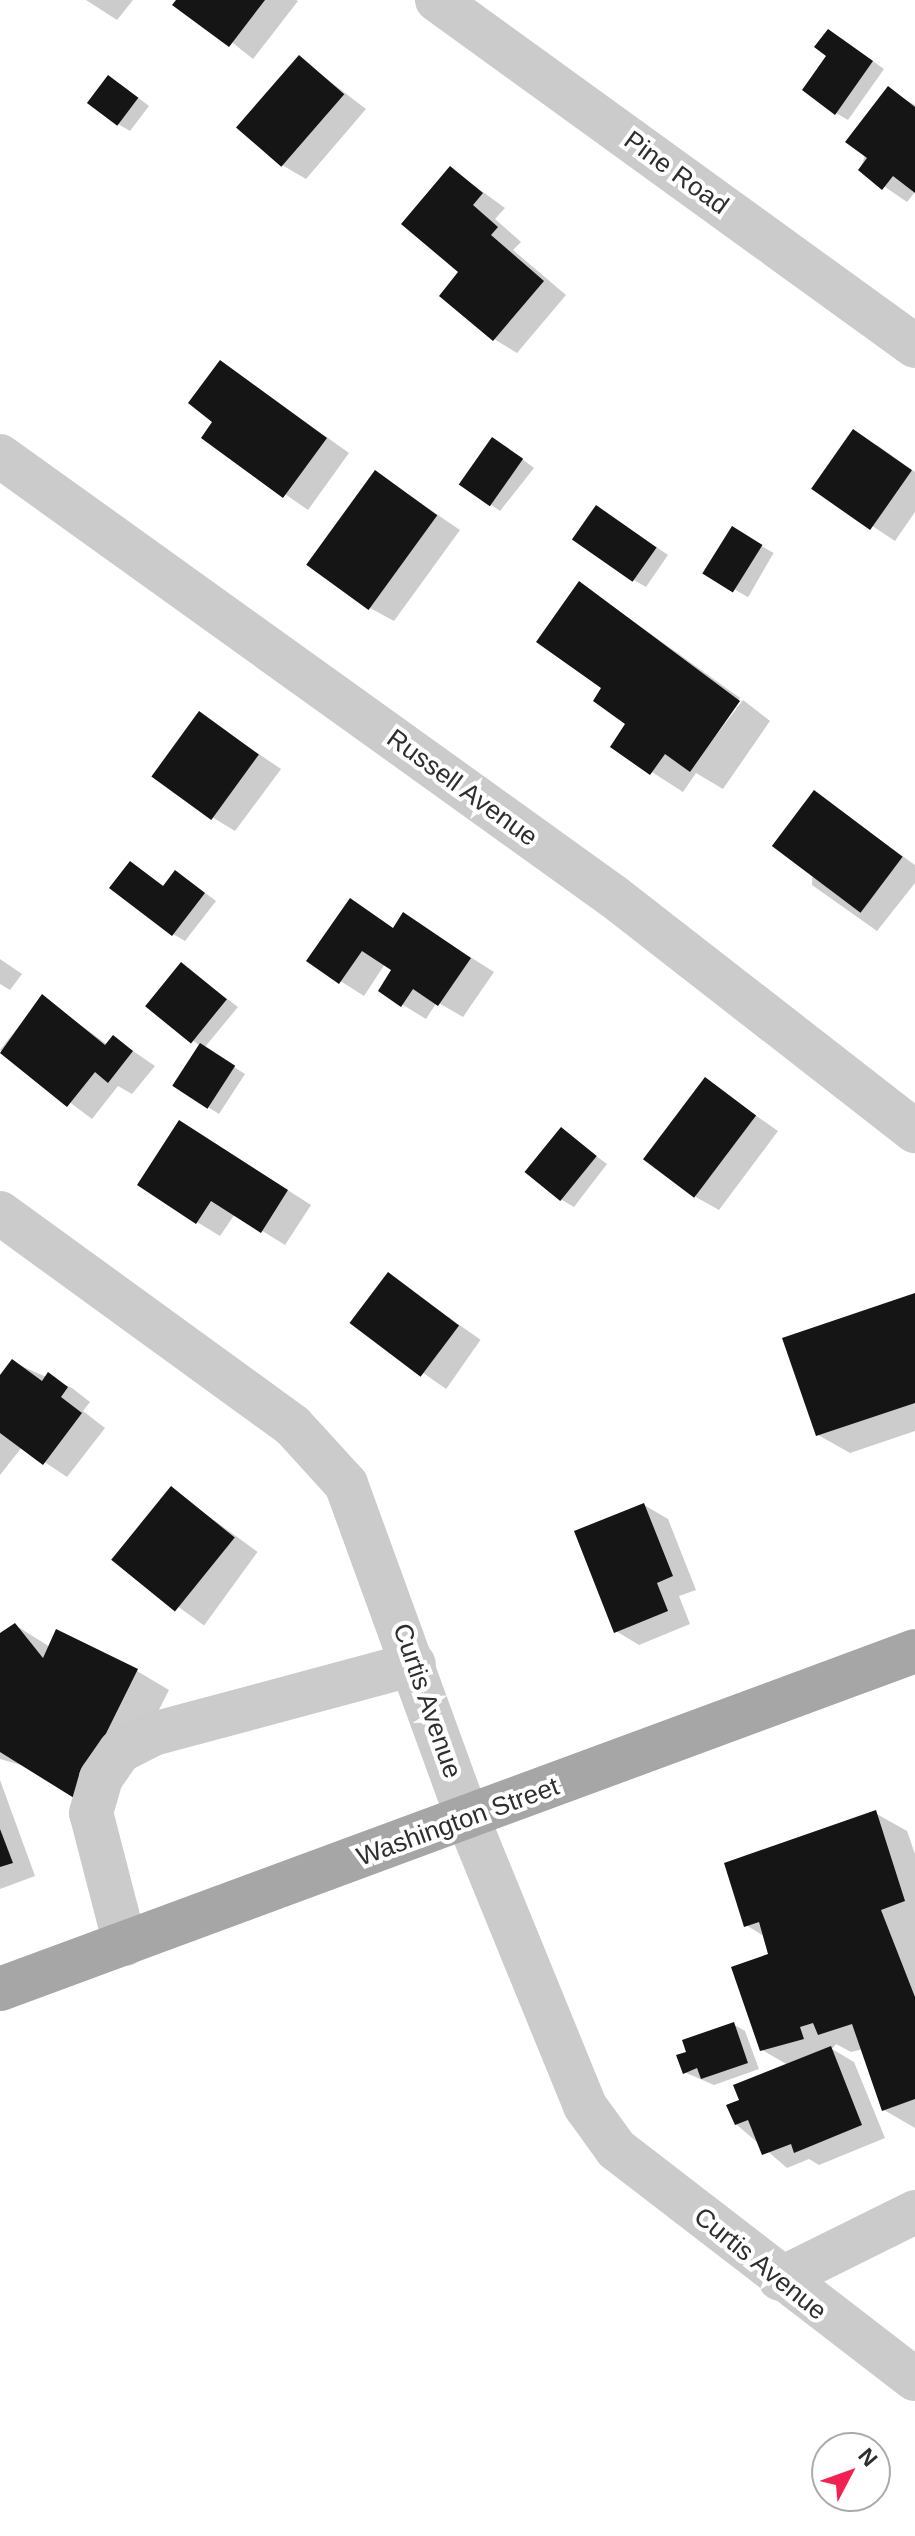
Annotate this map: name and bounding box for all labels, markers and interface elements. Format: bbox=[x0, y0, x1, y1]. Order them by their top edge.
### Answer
street label: Pine Road bbox=[618, 125, 734, 221]
street label: Russell Avenue bbox=[380, 722, 544, 854]
street label: Curtis Avenue bbox=[386, 1619, 468, 1783]
street label: Washington Street bbox=[353, 1771, 563, 1873]
street label: Curtis Avenue bbox=[687, 2201, 833, 2327]
north arrow bbox=[811, 2432, 891, 2512]
text: N bbox=[853, 2443, 883, 2471]

